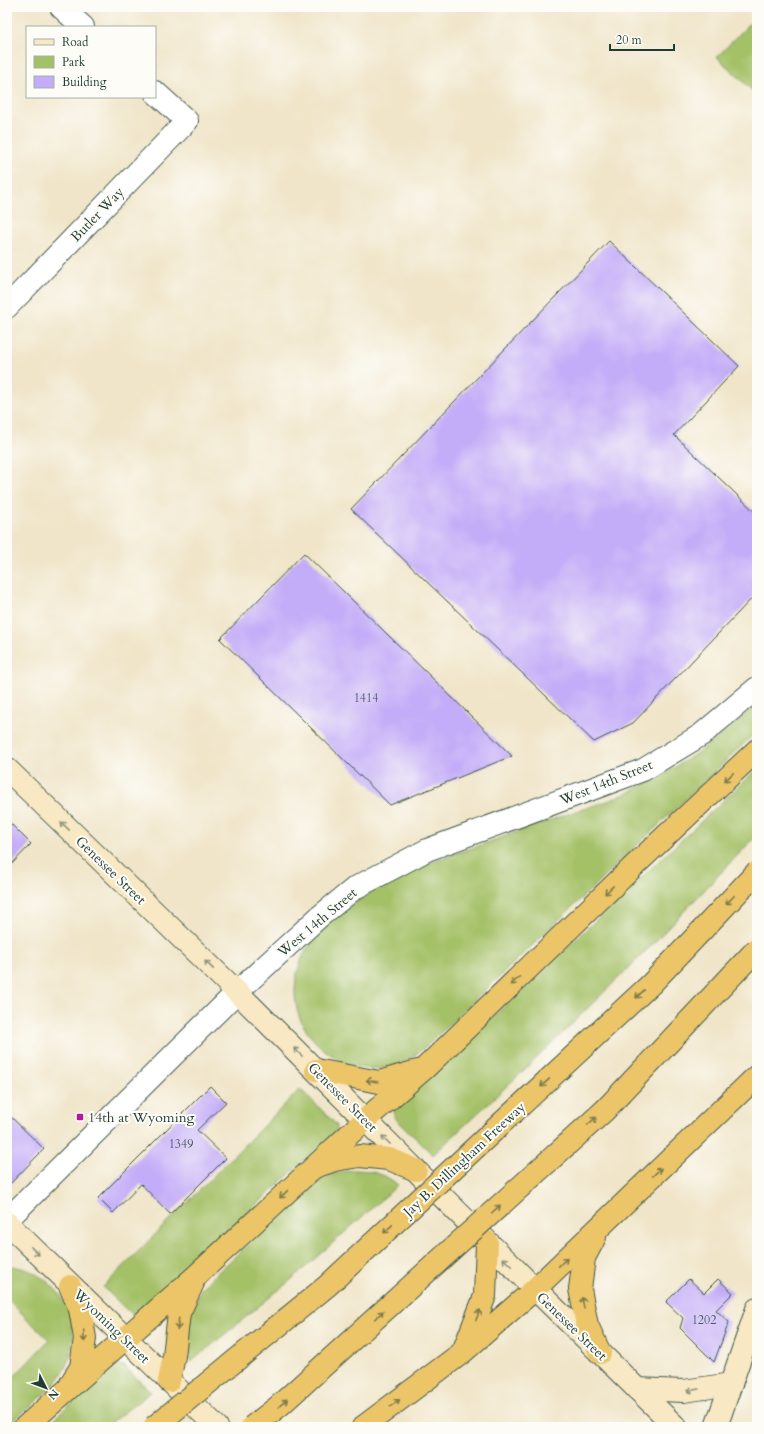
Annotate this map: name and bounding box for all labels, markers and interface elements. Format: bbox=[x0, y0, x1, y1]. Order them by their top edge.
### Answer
legend bbox=[26, 26, 156, 98]
scale bar bbox=[610, 26, 674, 52]
text: 20 m bbox=[616, 32, 643, 48]
text: Road bbox=[62, 34, 89, 50]
text: Park bbox=[62, 54, 86, 70]
text: Building bbox=[62, 74, 107, 90]
street label: Butler Way bbox=[66, 182, 129, 246]
house number: 1414 bbox=[354, 690, 378, 706]
street label: West 14th Street bbox=[556, 755, 656, 810]
one-way arrow bbox=[724, 772, 734, 782]
one-way arrow bbox=[60, 821, 70, 831]
street label: Genessee Street bbox=[71, 832, 150, 909]
street label: West 14th Street bbox=[273, 883, 362, 962]
one-way arrow bbox=[604, 885, 614, 895]
one-way arrow bbox=[725, 895, 735, 905]
one-way arrow bbox=[204, 960, 214, 970]
one-way arrow bbox=[510, 976, 520, 985]
one-way arrow bbox=[635, 989, 645, 999]
one-way arrow bbox=[293, 1048, 303, 1057]
street label: Genessee Street bbox=[304, 1058, 382, 1137]
one-way arrow bbox=[366, 1077, 379, 1085]
one-way arrow bbox=[540, 1078, 550, 1087]
street label: Jay B. Dillingham Freeway bbox=[398, 1097, 530, 1222]
place label: 14th at Wyoming bbox=[88, 1108, 195, 1127]
marker: 14th at Wyoming bbox=[75, 1112, 85, 1122]
one-way arrow bbox=[587, 1117, 597, 1126]
one-way arrow bbox=[381, 1135, 391, 1145]
house number: 1349 bbox=[169, 1136, 193, 1152]
one-way arrow bbox=[651, 1168, 661, 1177]
one-way arrow bbox=[279, 1189, 289, 1199]
one-way arrow bbox=[490, 1205, 500, 1214]
one-way arrow bbox=[383, 1224, 394, 1233]
one-way arrow bbox=[30, 1246, 40, 1256]
one-way arrow bbox=[502, 1257, 512, 1267]
one-way arrow bbox=[558, 1258, 568, 1267]
street label: Wyoming Street bbox=[69, 1284, 154, 1368]
street label: Genessee Street bbox=[532, 1288, 611, 1365]
one-way arrow bbox=[579, 1297, 587, 1310]
one-way arrow bbox=[474, 1310, 482, 1322]
one-way arrow bbox=[374, 1311, 384, 1320]
house number: 1202 bbox=[692, 1312, 716, 1328]
one-way arrow bbox=[174, 1317, 181, 1330]
one-way arrow bbox=[80, 1329, 88, 1342]
north arrow bbox=[26, 1368, 66, 1408]
text: N bbox=[44, 1386, 62, 1403]
one-way arrow bbox=[686, 1386, 699, 1394]
one-way arrow bbox=[277, 1398, 288, 1407]
one-way arrow bbox=[389, 1399, 400, 1408]

